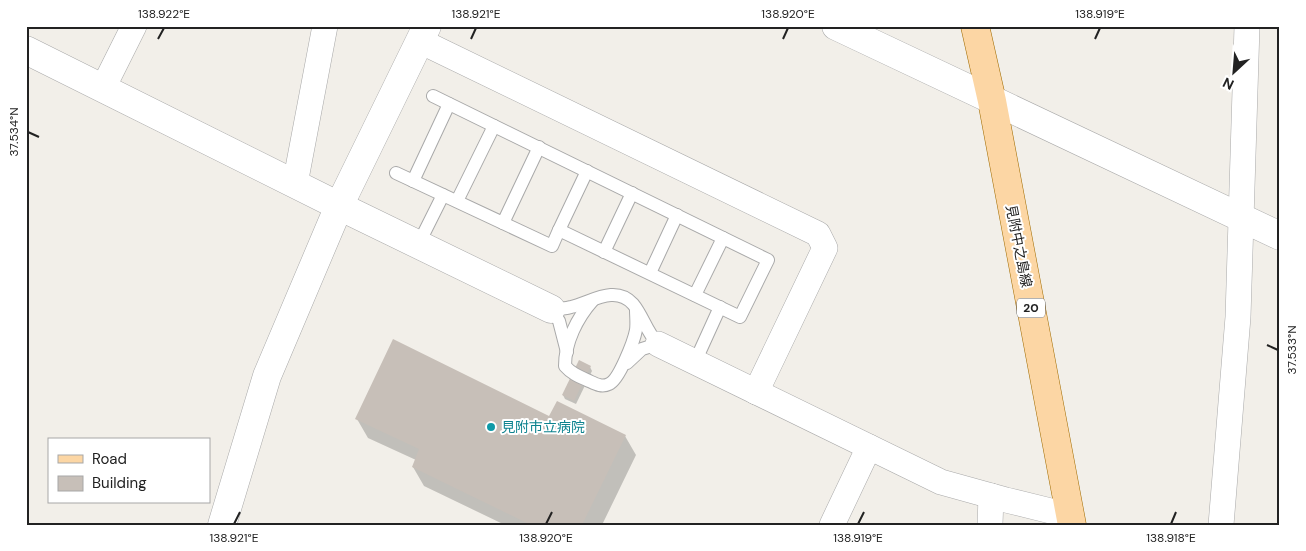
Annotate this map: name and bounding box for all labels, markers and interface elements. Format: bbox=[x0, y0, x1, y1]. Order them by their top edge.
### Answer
text: 138.922°E bbox=[138, 6, 190, 22]
text: 138.921°E bbox=[451, 6, 501, 22]
text: 138.920°E bbox=[761, 6, 815, 22]
text: 138.919°E bbox=[1075, 6, 1125, 22]
north arrow bbox=[1208, 48, 1258, 98]
text: N bbox=[1220, 73, 1237, 94]
text: 37.534°N bbox=[6, 107, 22, 157]
street label: 見附中之島線 bbox=[1002, 203, 1036, 289]
road number: 20 bbox=[1017, 298, 1045, 318]
text: 37.533°N bbox=[1284, 326, 1300, 374]
place label: 見附市立病院 bbox=[501, 418, 585, 436]
marker: 見附市立病院 bbox=[485, 421, 497, 433]
legend bbox=[48, 438, 210, 504]
text: Road bbox=[92, 449, 127, 469]
text: Building bbox=[92, 473, 147, 493]
text: 138.921°E bbox=[209, 530, 259, 546]
text: 138.920°E bbox=[519, 530, 573, 546]
text: 138.919°E bbox=[833, 530, 883, 546]
text: 138.918°E bbox=[1146, 530, 1196, 546]

